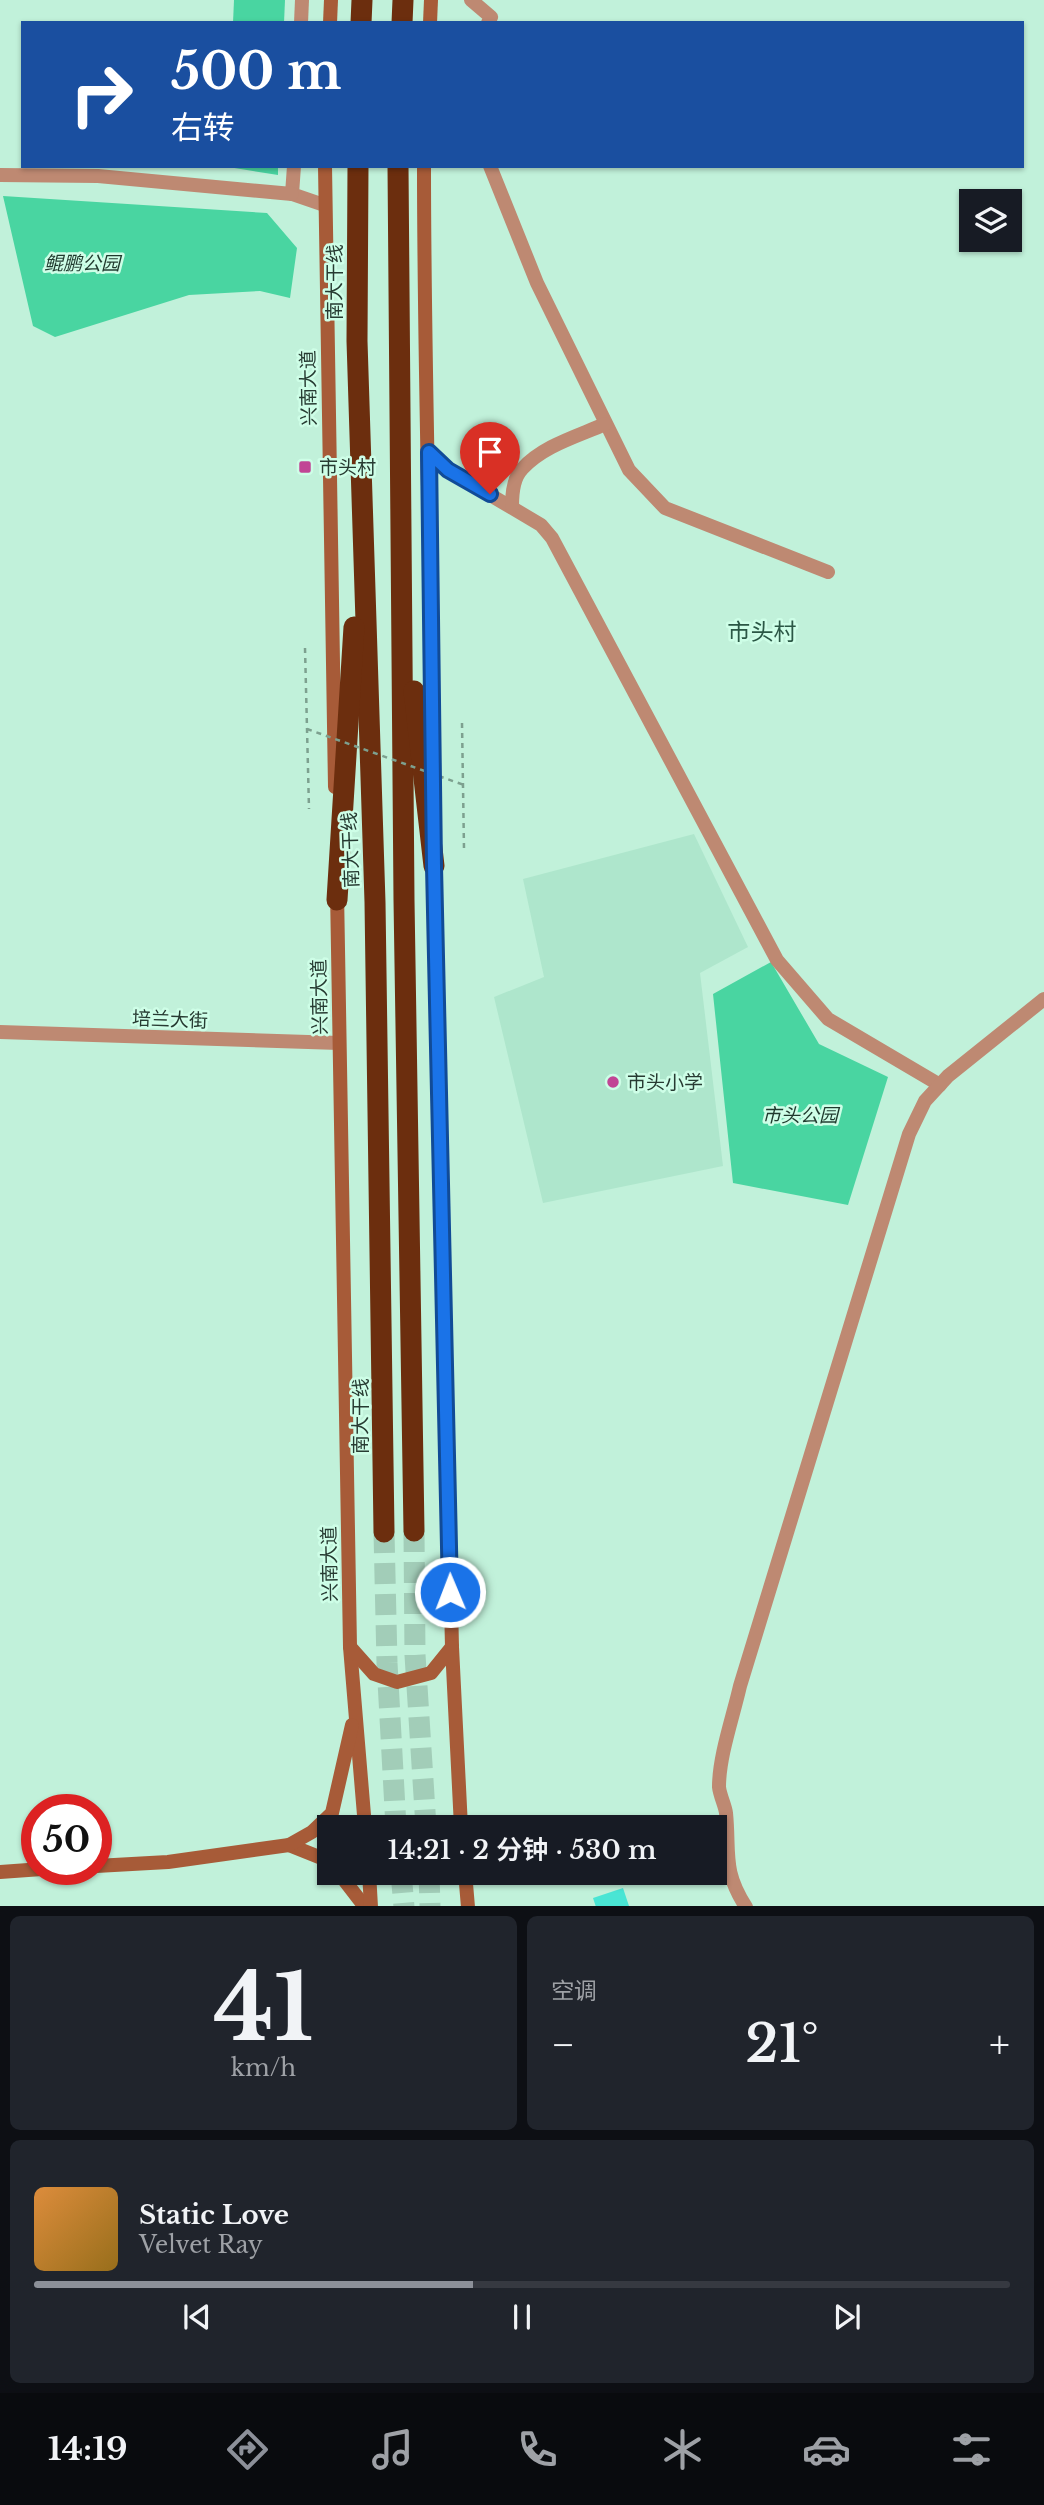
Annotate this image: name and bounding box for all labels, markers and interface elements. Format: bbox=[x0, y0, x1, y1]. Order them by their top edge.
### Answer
text: 500 m bbox=[171, 41, 341, 102]
icon: right bbox=[56, 49, 147, 140]
text: 右转 bbox=[171, 108, 235, 148]
map controls bbox=[959, 189, 1022, 252]
button: layers bbox=[959, 189, 1022, 252]
street label: 南大干线 bbox=[323, 244, 346, 320]
park label: 鲲鹏公园 bbox=[44, 252, 123, 275]
street label: 兴南大道 bbox=[296, 350, 321, 426]
pin bbox=[460, 422, 520, 494]
icon: arrive bbox=[471, 433, 509, 471]
place label: 市头村 bbox=[319, 456, 376, 479]
marker: 市头村 bbox=[297, 459, 313, 475]
district label: 市头村 bbox=[728, 618, 797, 646]
street label: 南大干线 bbox=[338, 812, 363, 888]
street label: 兴南大道 bbox=[307, 959, 332, 1035]
street label: 培兰大街 bbox=[132, 1007, 208, 1032]
place label: 市头小学 bbox=[627, 1071, 703, 1094]
marker: 市头小学 bbox=[605, 1074, 621, 1090]
park label: 市头公园 bbox=[762, 1104, 841, 1127]
street label: 南大干线 bbox=[349, 1378, 372, 1454]
street label: 兴南大道 bbox=[317, 1526, 342, 1602]
position arrow bbox=[413, 1555, 487, 1629]
speed limit sign: 50 bbox=[21, 1794, 112, 1885]
text: 14:21 · 2 分钟 · 530 m bbox=[388, 1834, 656, 1866]
text: 41 bbox=[213, 1952, 314, 2065]
text: 空调 bbox=[551, 1977, 597, 2005]
text: 21° bbox=[745, 2012, 819, 2076]
text: − bbox=[551, 2021, 575, 2068]
text: + bbox=[989, 2021, 1010, 2068]
text: km/h bbox=[231, 2054, 296, 2082]
text: Static Love bbox=[139, 2199, 289, 2231]
text: Velvet Ray bbox=[139, 2231, 263, 2259]
icon: previous bbox=[178, 2298, 216, 2336]
icon: pause bbox=[503, 2298, 541, 2336]
icon: next bbox=[828, 2298, 866, 2336]
icon: directions bbox=[223, 2425, 272, 2474]
icon: music bbox=[368, 2425, 417, 2474]
icon: phone bbox=[513, 2425, 562, 2474]
icon: climate bbox=[658, 2425, 707, 2474]
icon: car bbox=[802, 2425, 851, 2474]
icon: filters bbox=[947, 2425, 996, 2474]
text: 14:19 bbox=[48, 2429, 128, 2469]

